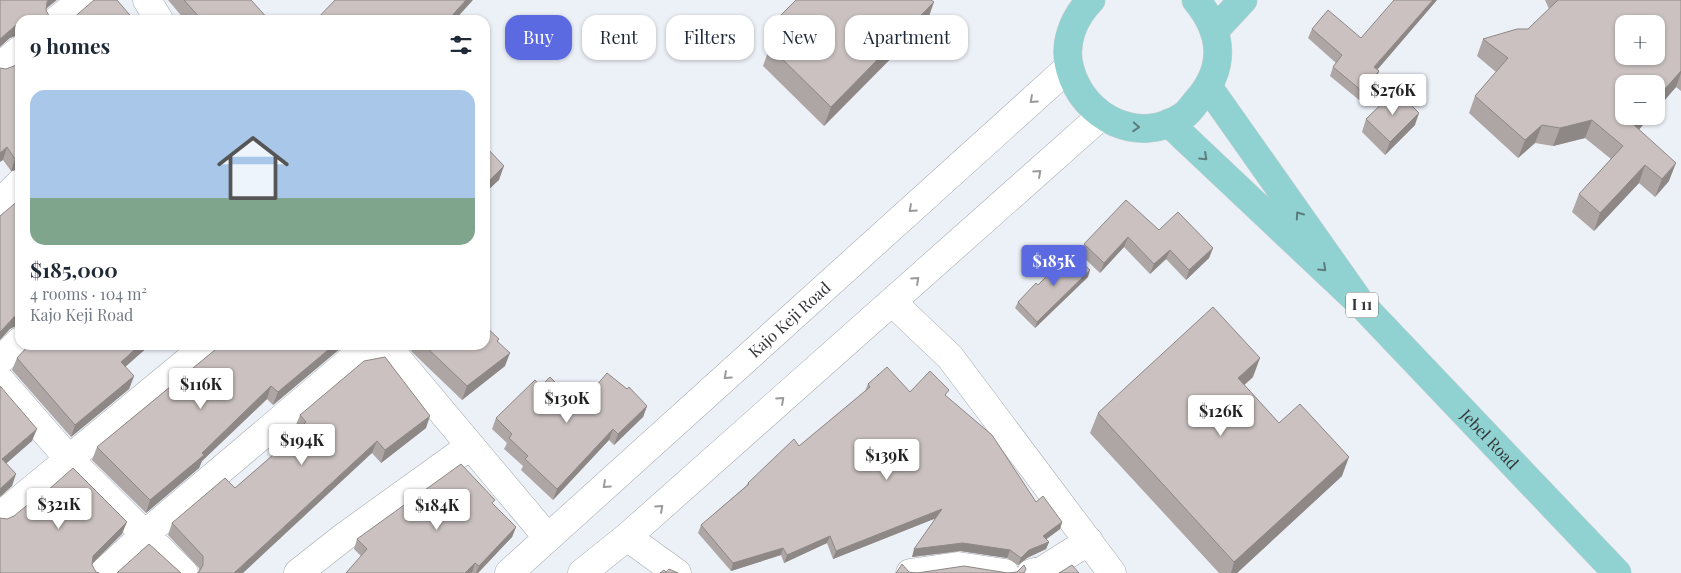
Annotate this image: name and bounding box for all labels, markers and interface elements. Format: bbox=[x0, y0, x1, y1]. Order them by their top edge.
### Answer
chip: Buy bbox=[505, 15, 572, 60]
chip: Rent bbox=[582, 15, 656, 60]
chip: Filters bbox=[666, 15, 754, 60]
chip: New bbox=[764, 15, 835, 60]
chip: Apartment bbox=[845, 15, 968, 60]
map controls bbox=[1615, 15, 1665, 125]
button: + bbox=[1615, 15, 1665, 65]
text: 9 homes bbox=[30, 31, 110, 59]
icon: filters bbox=[447, 31, 475, 59]
pin: $276K bbox=[1358, 74, 1428, 116]
button: − bbox=[1615, 75, 1665, 125]
text: $276K bbox=[1370, 79, 1416, 100]
one-way arrow bbox=[1030, 94, 1039, 103]
one-way arrow bbox=[1133, 121, 1141, 132]
icon: home bbox=[208, 123, 298, 213]
one-way arrow bbox=[1199, 151, 1208, 160]
one-way arrow bbox=[1032, 169, 1041, 178]
one-way arrow bbox=[909, 203, 918, 212]
one-way arrow bbox=[1296, 212, 1305, 221]
pin: $185K bbox=[1019, 244, 1089, 287]
text: $185K bbox=[1032, 250, 1076, 271]
text: $185,000 bbox=[30, 255, 118, 283]
one-way arrow bbox=[1317, 262, 1326, 271]
street label: Kajo Keji Road bbox=[744, 277, 835, 362]
one-way arrow bbox=[910, 277, 919, 286]
text: 4 rooms · 104 m² bbox=[30, 283, 147, 304]
road number: I 11 bbox=[1346, 292, 1378, 318]
text: Kajo Keji Road bbox=[30, 304, 133, 325]
pin: $116K bbox=[166, 368, 236, 410]
one-way arrow bbox=[724, 370, 733, 379]
text: $116K bbox=[180, 373, 222, 394]
pin: $130K bbox=[532, 382, 602, 424]
text: $130K bbox=[545, 387, 589, 408]
pin: $126K bbox=[1186, 394, 1256, 437]
one-way arrow bbox=[776, 397, 785, 406]
text: $126K bbox=[1199, 400, 1243, 421]
street label: Jebel Road bbox=[1456, 403, 1523, 473]
pin: $194K bbox=[267, 424, 337, 466]
text: $194K bbox=[280, 429, 324, 450]
pin: $139K bbox=[852, 438, 922, 481]
text: $139K bbox=[865, 444, 909, 465]
one-way arrow bbox=[603, 479, 612, 488]
pin: $321K bbox=[24, 488, 94, 530]
pin: $184K bbox=[402, 488, 472, 531]
text: $321K bbox=[38, 493, 80, 514]
text: $184K bbox=[415, 494, 459, 515]
one-way arrow bbox=[654, 504, 663, 513]

